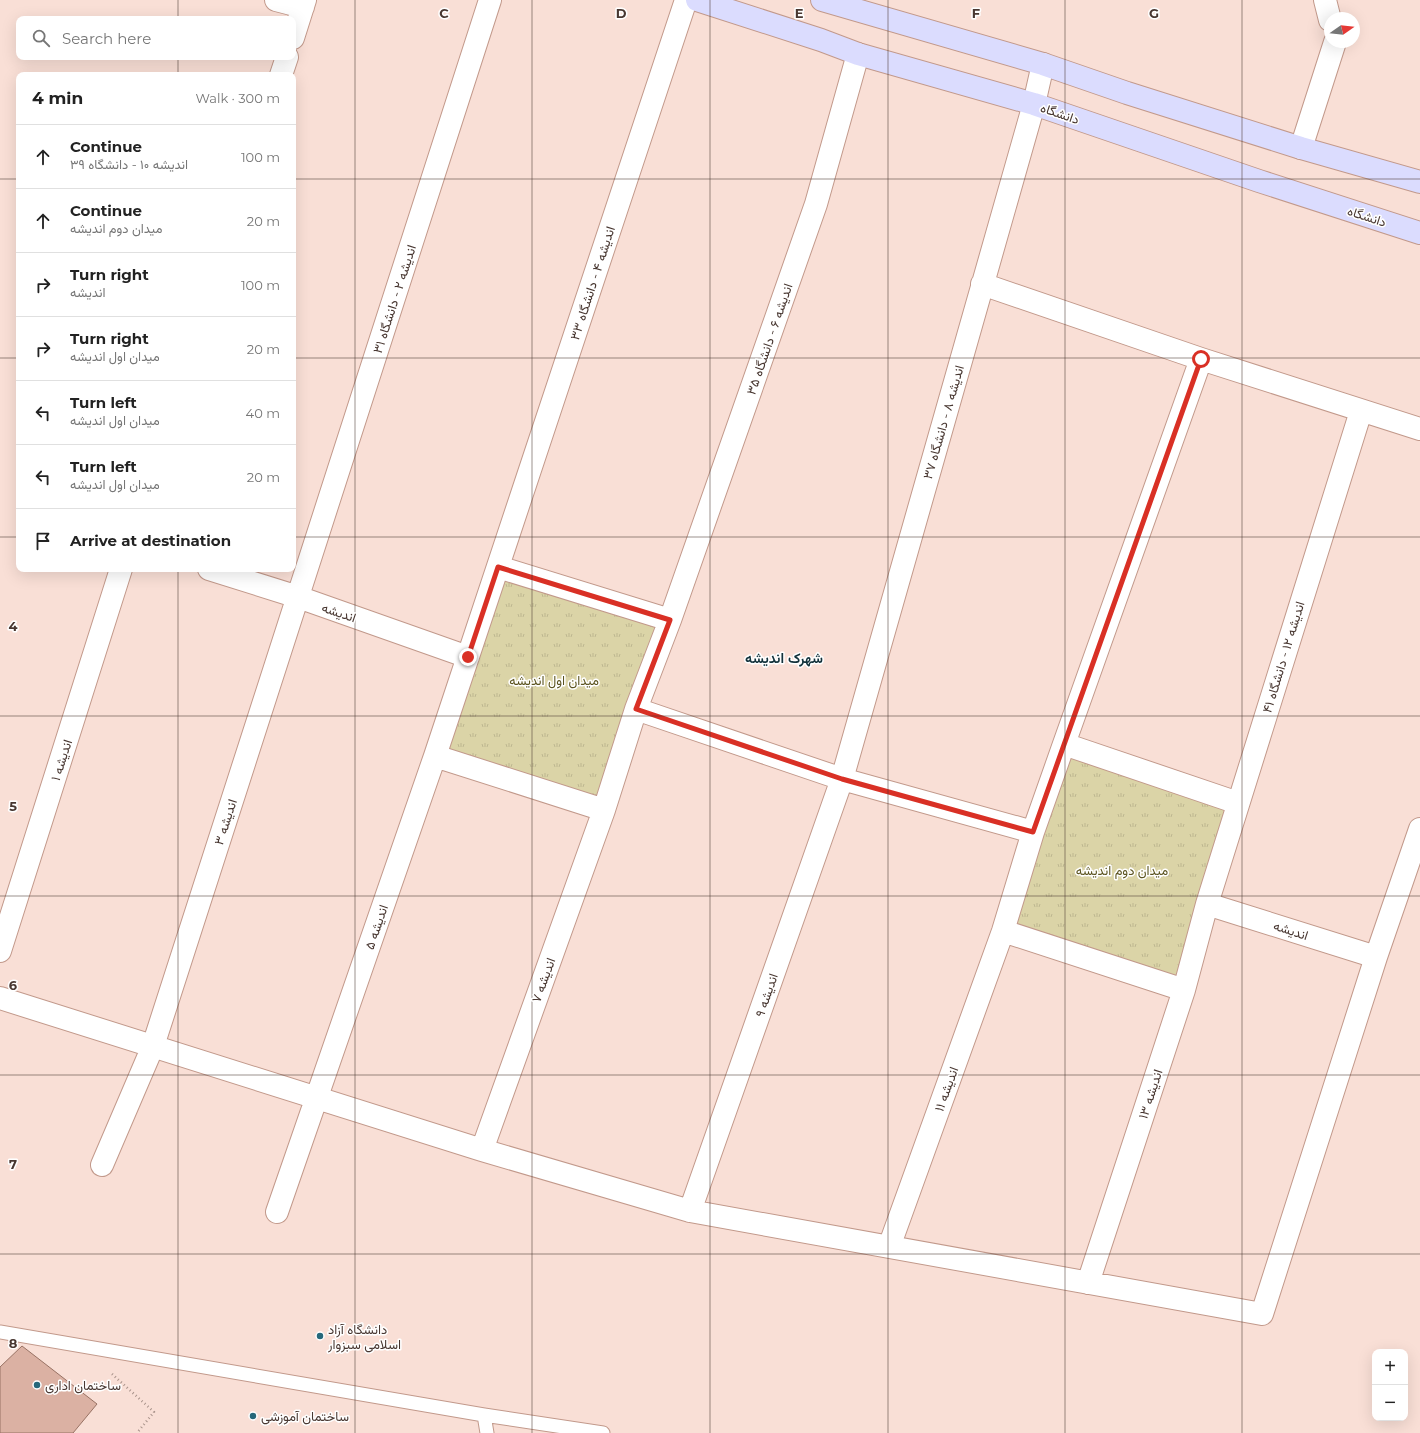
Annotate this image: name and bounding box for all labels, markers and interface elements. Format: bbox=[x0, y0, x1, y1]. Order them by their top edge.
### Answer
text: C bbox=[439, 5, 449, 21]
text: D bbox=[616, 5, 627, 21]
text: E bbox=[795, 5, 804, 21]
text: F bbox=[972, 5, 980, 21]
text: G bbox=[1149, 5, 1159, 21]
north arrow bbox=[1324, 12, 1360, 48]
search box bbox=[16, 16, 296, 60]
icon: search bbox=[30, 27, 52, 49]
text: Search here bbox=[62, 29, 151, 48]
text: 4 min bbox=[32, 88, 83, 108]
text: Walk · 300 m bbox=[195, 90, 280, 106]
street label: دانشگاه bbox=[1038, 99, 1082, 127]
text: Continue bbox=[70, 137, 142, 156]
icon: ahead bbox=[32, 146, 54, 168]
text: 100 m bbox=[241, 149, 280, 165]
text: اندیشه ۱۰ - دانشگاه ۳۹ bbox=[70, 156, 188, 172]
text: Continue bbox=[70, 201, 142, 220]
street label: دانشگاه bbox=[1345, 202, 1389, 230]
icon: ahead bbox=[32, 210, 54, 232]
text: 20 m bbox=[247, 213, 280, 229]
text: میدان دوم اندیشه bbox=[70, 220, 162, 236]
street label: اندیشه ۴ - دانشگاه ۳۳ bbox=[566, 224, 618, 342]
street label: اندیشه ۲ - دانشگاه ۳۱ bbox=[369, 243, 419, 355]
text: Turn right bbox=[70, 265, 149, 284]
icon: right bbox=[32, 274, 54, 296]
text: 100 m bbox=[241, 277, 280, 293]
street label: اندیشه ۶ - دانشگاه ۳۵ bbox=[742, 281, 796, 397]
text: اندیشه bbox=[70, 284, 105, 300]
text: Turn right bbox=[70, 329, 149, 348]
icon: right bbox=[32, 338, 54, 360]
text: 20 m bbox=[247, 341, 280, 357]
text: میدان اول اندیشه bbox=[70, 348, 160, 364]
route start bbox=[1192, 350, 1210, 368]
street label: اندیشه ۸ - دانشگاه ۳۷ bbox=[919, 363, 967, 481]
text: Turn left bbox=[70, 393, 137, 412]
icon: left bbox=[32, 402, 54, 424]
text: 40 m bbox=[246, 405, 280, 421]
text: میدان اول اندیشه bbox=[70, 412, 160, 428]
text: Turn left bbox=[70, 457, 137, 476]
icon: left bbox=[32, 466, 54, 488]
text: 20 m bbox=[247, 469, 280, 485]
text: میدان اول اندیشه bbox=[70, 476, 160, 492]
icon: arrive bbox=[32, 530, 54, 552]
text: Arrive at destination bbox=[70, 531, 231, 550]
street label: اندیشه bbox=[320, 599, 358, 625]
street label: اندیشه ۱۲ - دانشگاه ۴۱ bbox=[1258, 599, 1308, 715]
text: 4 bbox=[9, 618, 18, 634]
route end bbox=[459, 648, 477, 666]
district label: شهرک اندیشه bbox=[745, 649, 823, 667]
park label: میدان اول اندیشه bbox=[509, 672, 599, 689]
street label: اندیشه ۱ bbox=[47, 737, 75, 783]
street label: اندیشه ۳ bbox=[210, 797, 240, 847]
text: 5 bbox=[9, 798, 17, 814]
park label: میدان دوم اندیشه bbox=[1076, 862, 1168, 879]
street label: اندیشه ۵ bbox=[361, 902, 391, 952]
street label: اندیشه bbox=[1272, 917, 1310, 943]
street label: اندیشه ۷ bbox=[528, 955, 558, 1005]
street label: اندیشه ۹ bbox=[751, 971, 781, 1019]
text: 6 bbox=[9, 977, 18, 993]
street label: اندیشه ۱۱ bbox=[931, 1064, 961, 1114]
street label: اندیشه ۱۳ bbox=[1134, 1067, 1166, 1121]
text: 7 bbox=[9, 1156, 17, 1172]
place label: دانشگاه آزاد اسلامی سبزوار bbox=[327, 1321, 401, 1353]
marker: دانشگاه آزاد اسلامی سبزوار bbox=[315, 1331, 325, 1341]
text: 8 bbox=[9, 1335, 18, 1351]
map controls bbox=[1372, 1349, 1408, 1421]
button: + bbox=[1372, 1349, 1408, 1385]
place label: ساختمان اداری bbox=[45, 1377, 121, 1394]
marker: ساختمان اداری bbox=[32, 1380, 42, 1390]
button: − bbox=[1372, 1385, 1408, 1421]
place label: ساختمان آموزشی bbox=[261, 1408, 349, 1425]
marker: ساختمان آموزشی bbox=[248, 1411, 258, 1421]

